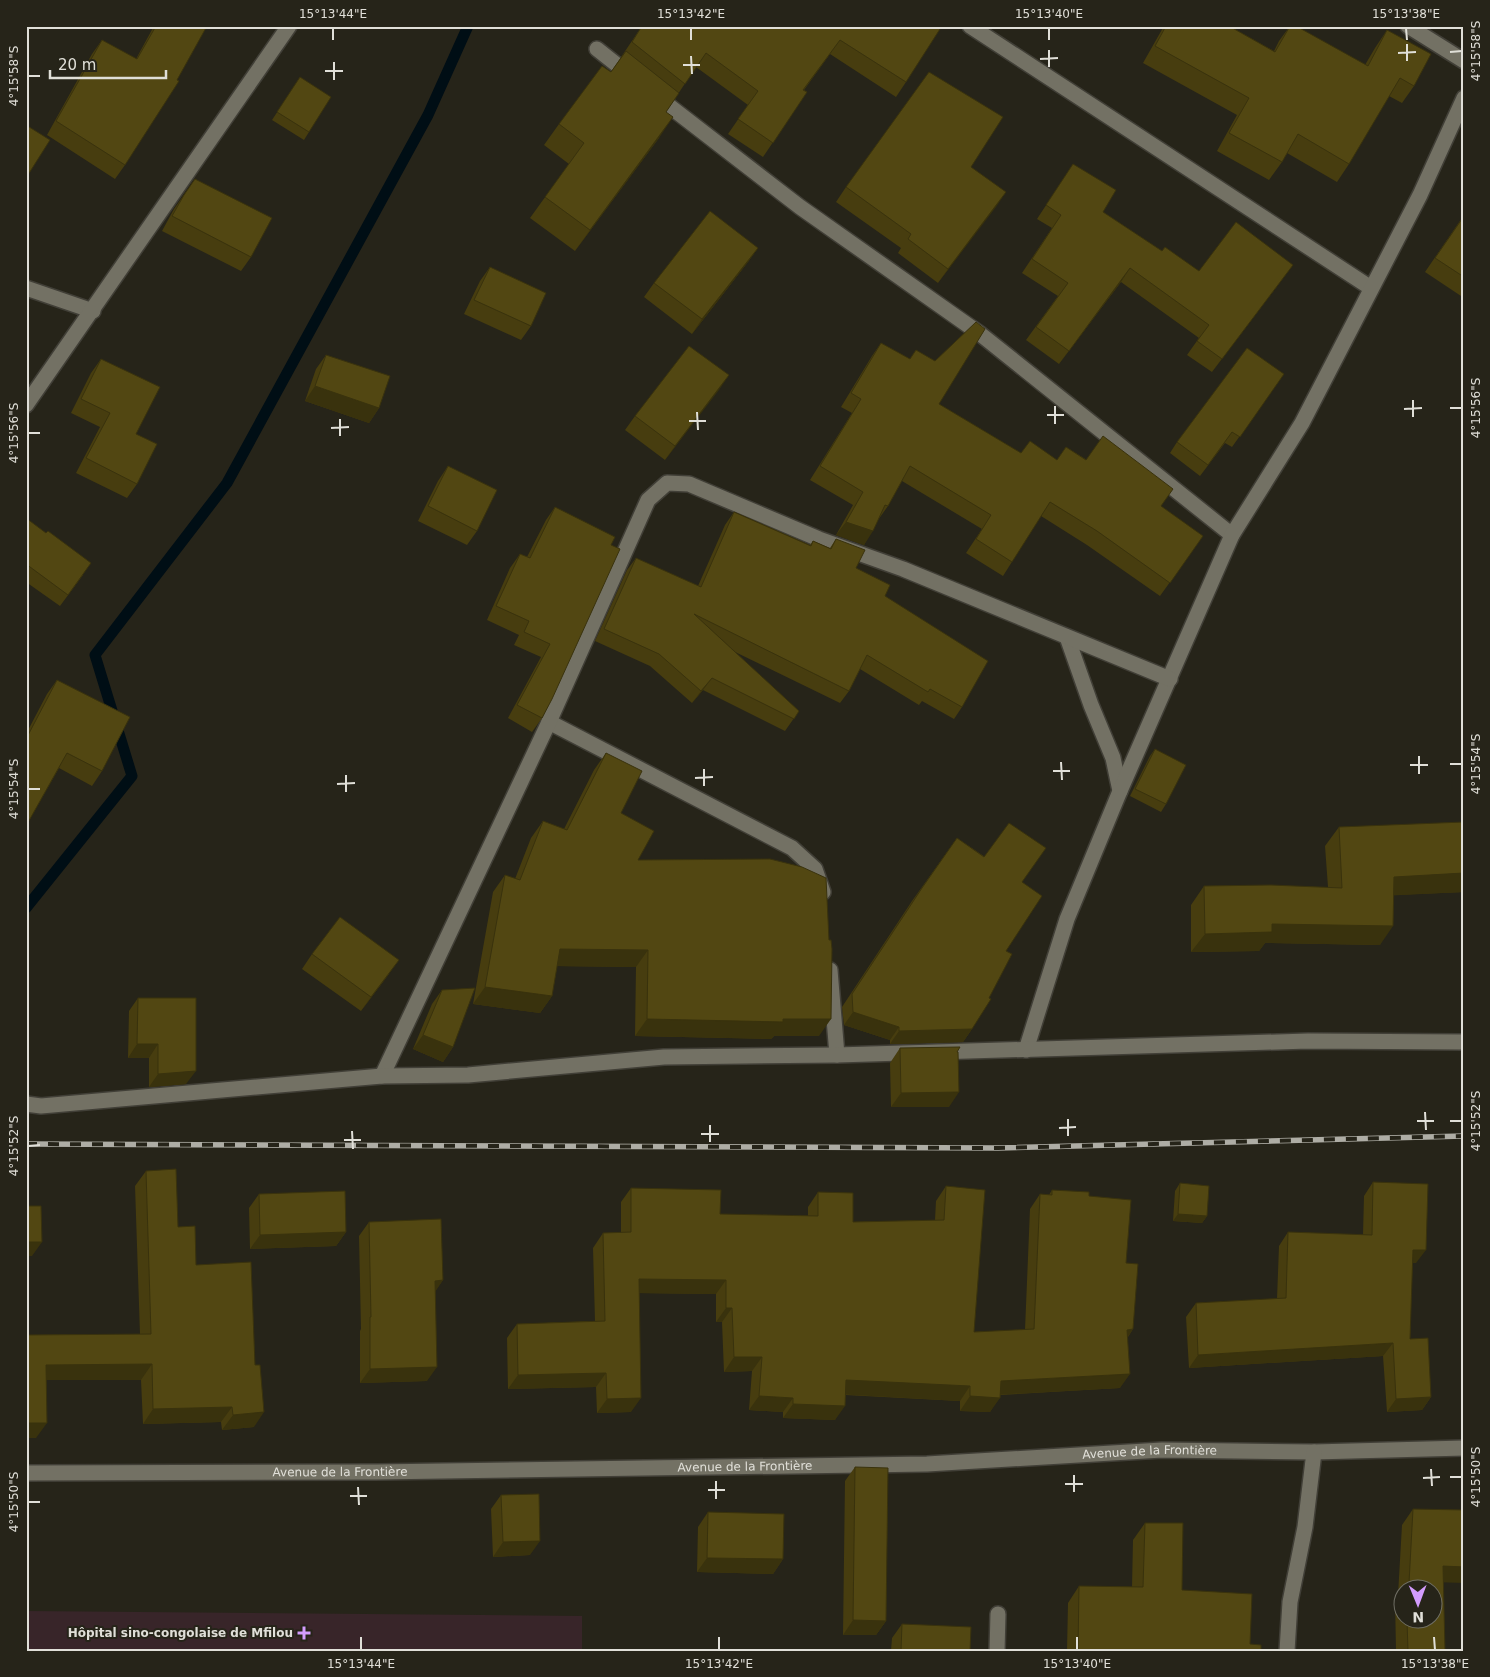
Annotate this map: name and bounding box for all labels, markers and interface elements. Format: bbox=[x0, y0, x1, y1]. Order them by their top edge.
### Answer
text: 15°13'44"E bbox=[299, 7, 367, 21]
text: 15°13'42"E bbox=[657, 7, 725, 21]
text: 15°13'40"E bbox=[1015, 7, 1083, 21]
text: 15°13'38"E bbox=[1372, 7, 1440, 21]
text: 4°15'58"S bbox=[1469, 21, 1483, 81]
text: 4°15'58"S bbox=[7, 46, 21, 106]
scale bar bbox=[50, 48, 166, 80]
text: 20 m bbox=[58, 56, 96, 74]
text: 4°15'56"S bbox=[1469, 378, 1483, 438]
text: 4°15'56"S bbox=[7, 403, 21, 463]
text: 4°15'54"S bbox=[1469, 734, 1483, 794]
text: 4°15'54"S bbox=[7, 759, 21, 819]
text: 4°15'52"S bbox=[1469, 1091, 1483, 1151]
text: 4°15'52"S bbox=[7, 1116, 21, 1176]
street label: Avenue de la Frontière bbox=[1082, 1443, 1217, 1462]
text: 4°15'50"S bbox=[1469, 1447, 1483, 1507]
street label: Avenue de la Frontière bbox=[677, 1459, 813, 1475]
street label: Avenue de la Frontière bbox=[272, 1465, 408, 1479]
text: 4°15'50"S bbox=[7, 1472, 21, 1532]
north arrow bbox=[1392, 1580, 1442, 1630]
text: N bbox=[1412, 1609, 1424, 1625]
place label: Hôpital sino-congolaise de Mfilou bbox=[68, 1626, 293, 1640]
marker: Hôpital sino-congolaise de Mfilou bbox=[297, 1626, 311, 1640]
text: 15°13'44"E bbox=[327, 1657, 395, 1671]
text: 15°13'42"E bbox=[685, 1657, 753, 1671]
text: 15°13'40"E bbox=[1043, 1657, 1111, 1671]
text: 15°13'38"E bbox=[1401, 1657, 1469, 1671]

